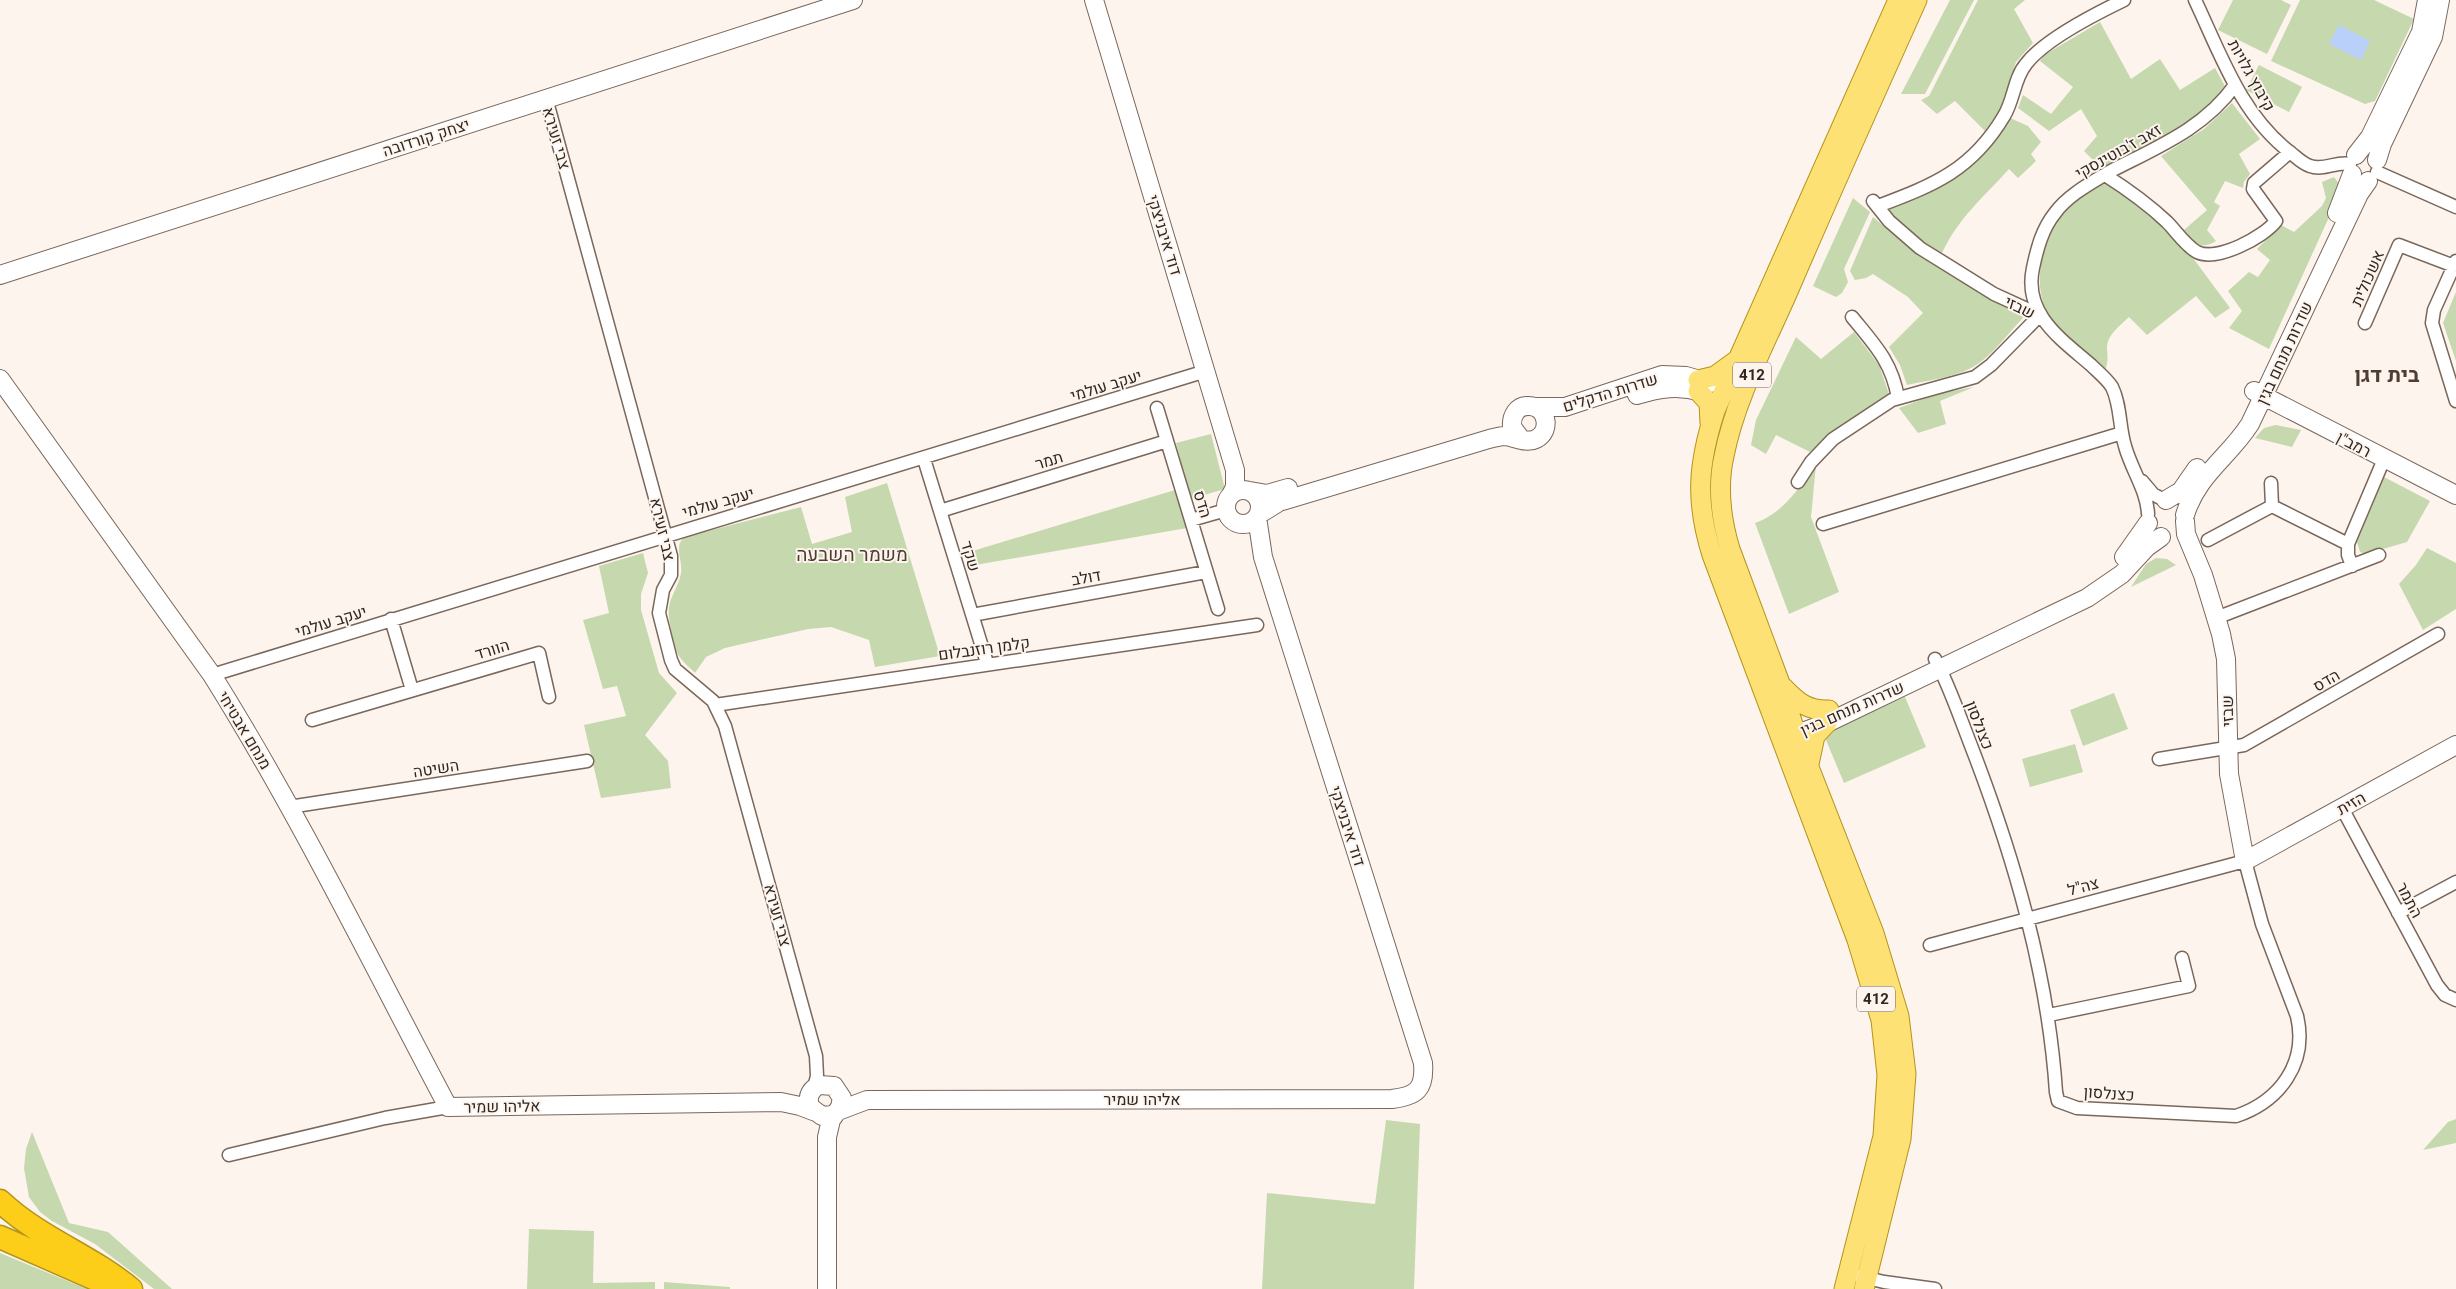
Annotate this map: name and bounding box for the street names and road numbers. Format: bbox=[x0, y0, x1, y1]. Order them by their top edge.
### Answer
street label: קיבוץ גלויות bbox=[2224, 36, 2279, 114]
street label: צבי זעירא bbox=[539, 105, 575, 172]
street label: יצחק קורדובה bbox=[380, 114, 472, 161]
street label: זאב ז'בוטינסקי bbox=[2072, 120, 2165, 183]
street label: דוד איבניצקי bbox=[1143, 193, 1186, 278]
street label: אשכולית bbox=[2347, 247, 2388, 309]
street label: שבזי bbox=[2001, 292, 2038, 323]
street label: שדרות מנחם בגין bbox=[2252, 299, 2317, 408]
road number: 412 bbox=[1733, 362, 1771, 388]
street label: יעקב עולמי bbox=[1068, 366, 1144, 405]
street label: שדרות הדקלים bbox=[1560, 369, 1660, 416]
street label: רמב"ן bbox=[2333, 428, 2374, 461]
street label: תמר bbox=[1033, 447, 1065, 474]
street label: יעקב עולמי bbox=[680, 483, 756, 522]
street label: הדס bbox=[1189, 488, 1216, 520]
street label: צבי זעירא bbox=[646, 496, 679, 563]
street label: שקד bbox=[957, 539, 984, 574]
street label: דולב bbox=[1070, 566, 1102, 589]
street label: יעקב עולמי bbox=[293, 602, 369, 641]
street label: קלמן רוזנבלום bbox=[937, 633, 1031, 664]
street label: הוורד bbox=[473, 635, 512, 664]
street label: הדס bbox=[2309, 665, 2343, 696]
street label: שדרות מנחם בגין bbox=[1797, 677, 1907, 740]
street label: מנחם אבטיחי bbox=[214, 688, 275, 773]
street label: שבזי bbox=[2218, 695, 2237, 727]
street label: כצנלסון bbox=[1962, 698, 1998, 752]
street label: השיטה bbox=[412, 755, 460, 781]
street label: דוד איבניצקי bbox=[1326, 784, 1369, 869]
street label: הזית bbox=[2334, 788, 2369, 819]
street label: צה"ל bbox=[2065, 873, 2101, 900]
street label: התמר bbox=[2392, 879, 2427, 921]
street label: צבי זעירא bbox=[760, 882, 795, 949]
road number: 412 bbox=[1857, 986, 1895, 1012]
street label: כצנלסון bbox=[2083, 1082, 2135, 1105]
street label: אליהו שמיר bbox=[1104, 1090, 1180, 1109]
street label: אליהו שמיר bbox=[463, 1096, 541, 1117]

